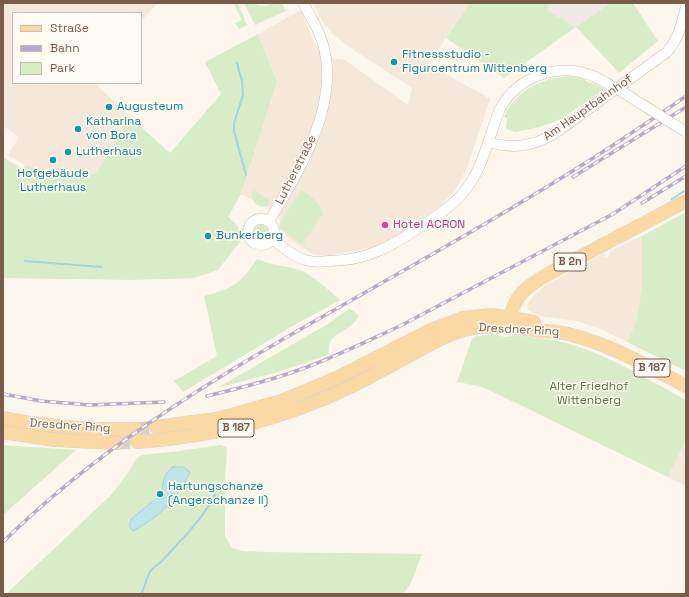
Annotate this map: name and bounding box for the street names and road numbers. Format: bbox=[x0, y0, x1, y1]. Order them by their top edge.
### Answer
street label: Am Hauptbahnhof bbox=[541, 72, 635, 144]
street label: Lutherstraße bbox=[272, 133, 320, 207]
road number: B 2n bbox=[554, 253, 586, 271]
street label: Dresdner Ring bbox=[478, 321, 560, 339]
road number: B 187 bbox=[634, 359, 670, 377]
street label: Dresdner Ring bbox=[29, 416, 111, 436]
road number: B 187 bbox=[218, 419, 254, 437]

